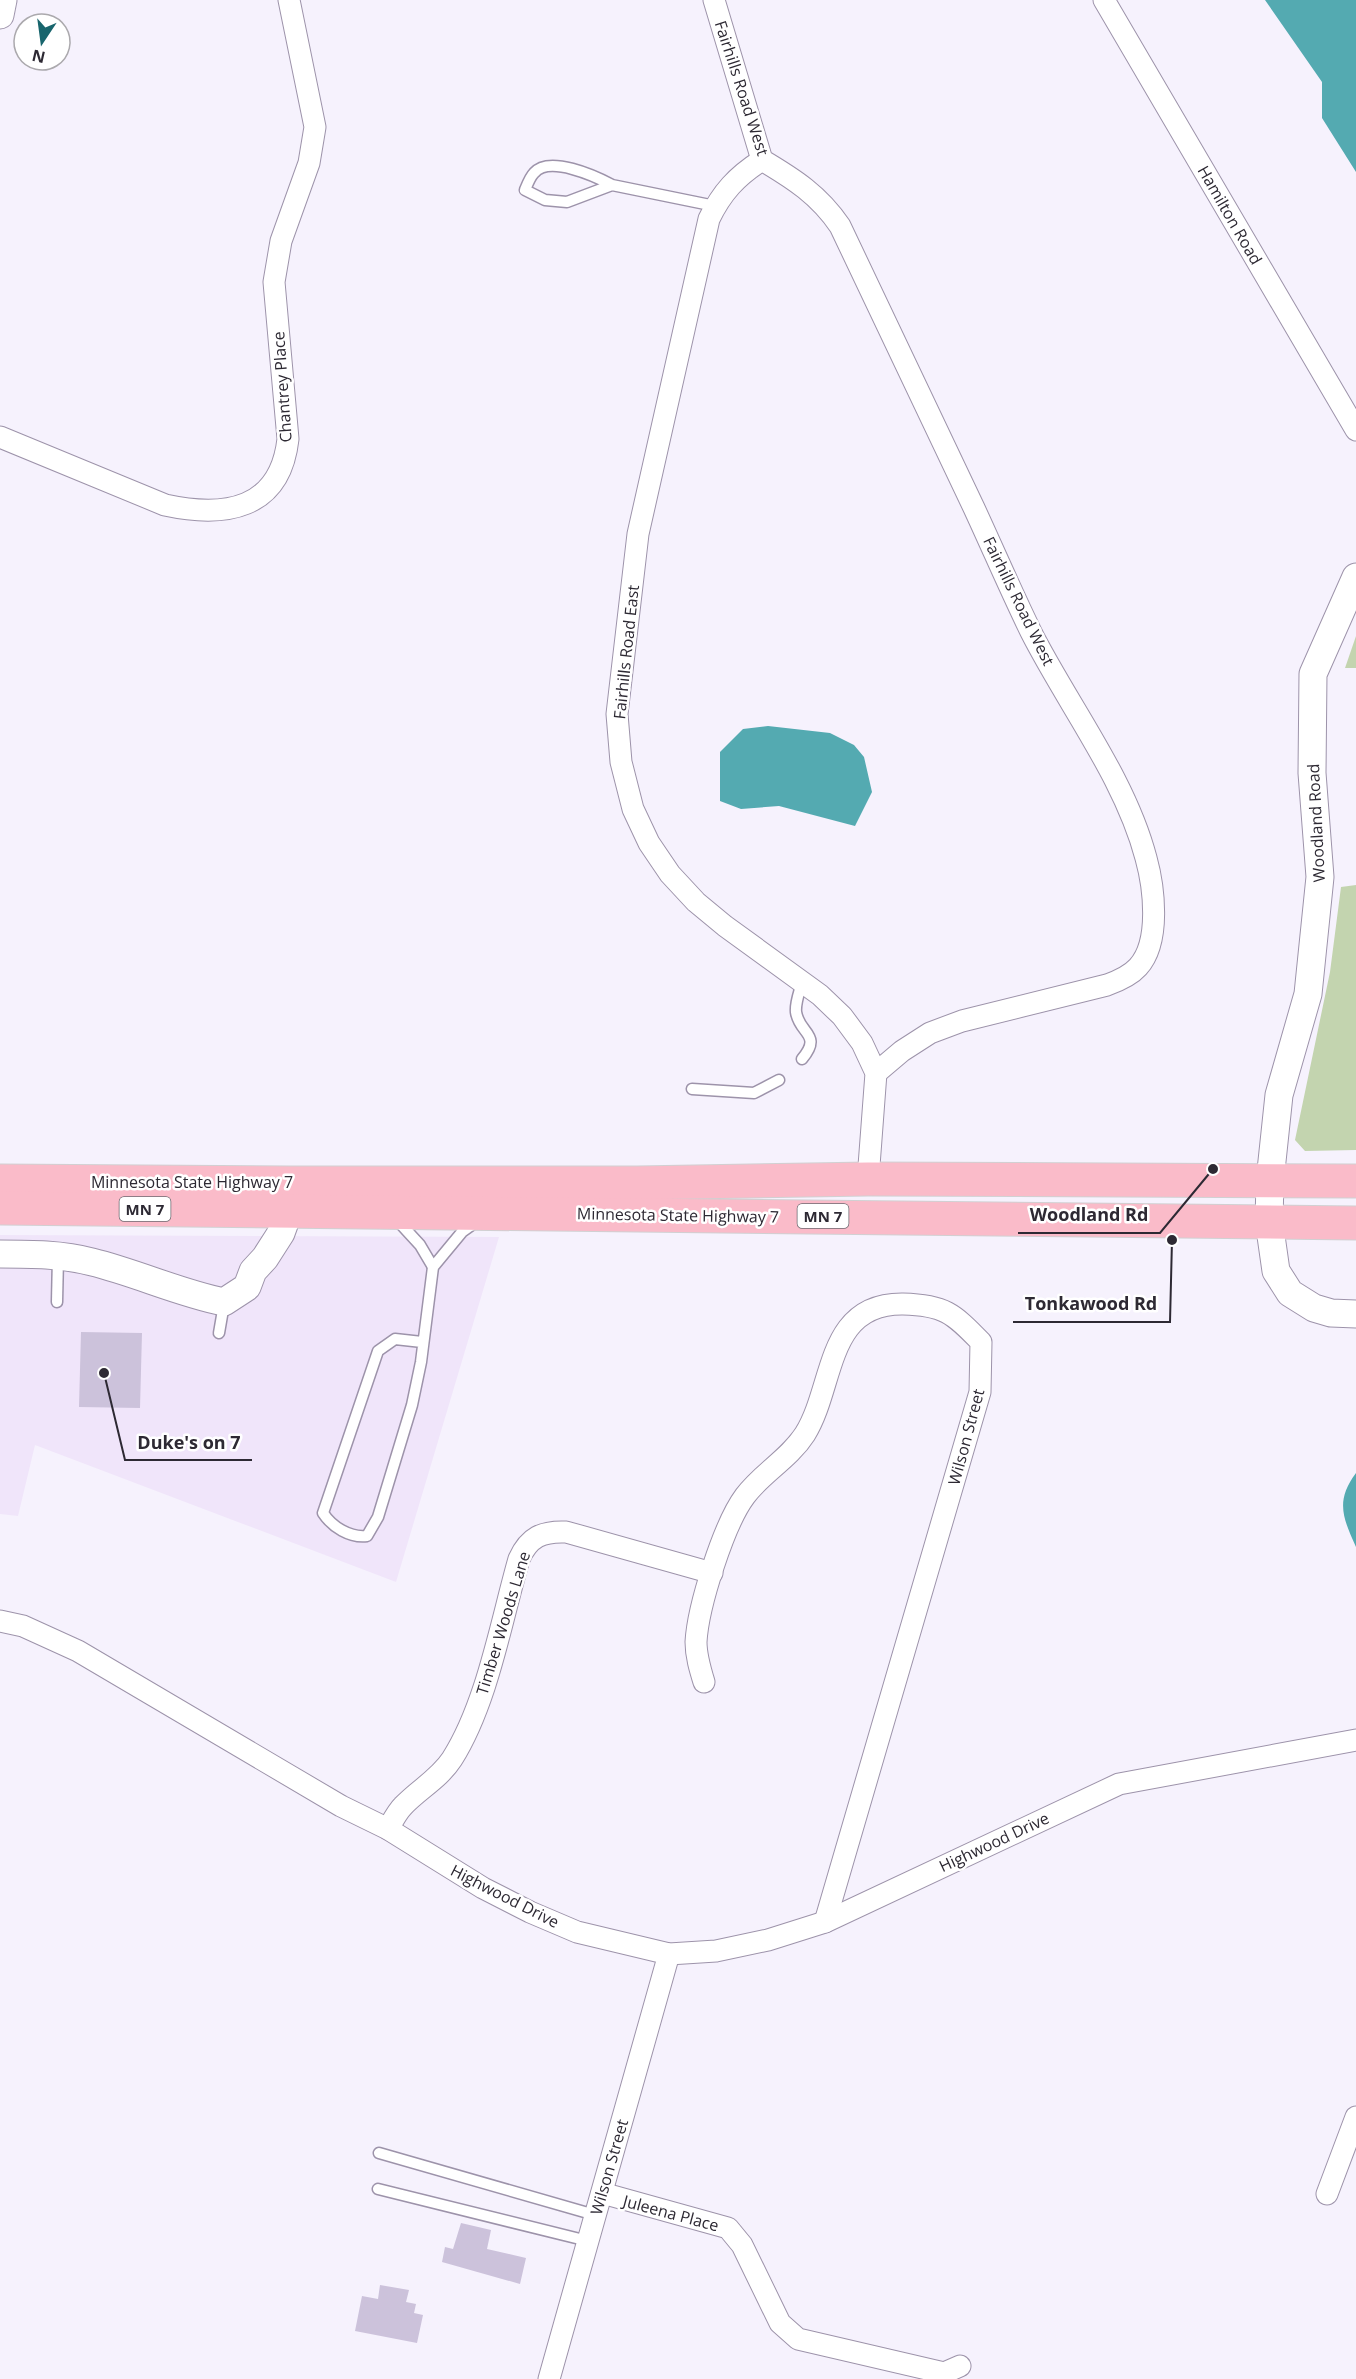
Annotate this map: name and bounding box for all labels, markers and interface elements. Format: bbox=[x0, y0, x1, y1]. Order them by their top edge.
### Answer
north arrow bbox=[12, 12, 72, 72]
street label: Fairhills Road West bbox=[710, 18, 774, 159]
text: N bbox=[30, 44, 47, 69]
street label: Hamilton Road bbox=[1193, 161, 1267, 269]
street label: Chantrey Place bbox=[267, 331, 297, 443]
street label: Fairhills Road West bbox=[978, 533, 1060, 669]
street label: Fairhills Road East bbox=[608, 583, 644, 720]
street label: Woodland Road bbox=[1302, 763, 1330, 883]
street label: Minnesota State Highway 7 bbox=[91, 1171, 293, 1193]
road number: MN 7 bbox=[120, 1197, 170, 1221]
callout: Woodland Rd bbox=[1018, 1197, 1160, 1233]
street label: Minnesota State Highway 7 bbox=[577, 1202, 779, 1228]
text: Woodland Rd bbox=[1030, 1202, 1148, 1226]
road number: MN 7 bbox=[798, 1204, 848, 1228]
callout: Tonkawood Rd bbox=[1013, 1286, 1170, 1322]
text: Tonkawood Rd bbox=[1025, 1291, 1157, 1315]
street label: Wilson Street bbox=[943, 1386, 989, 1488]
callout: Duke's on 7 bbox=[125, 1424, 252, 1460]
text: Duke's on 7 bbox=[137, 1430, 241, 1454]
street label: Timber Woods Lane bbox=[471, 1549, 535, 1697]
street label: Highwood Drive bbox=[935, 1807, 1053, 1877]
street label: Highwood Drive bbox=[447, 1859, 563, 1933]
street label: Wilson Street bbox=[585, 2116, 633, 2218]
street label: Juleena Place bbox=[619, 2189, 721, 2236]

